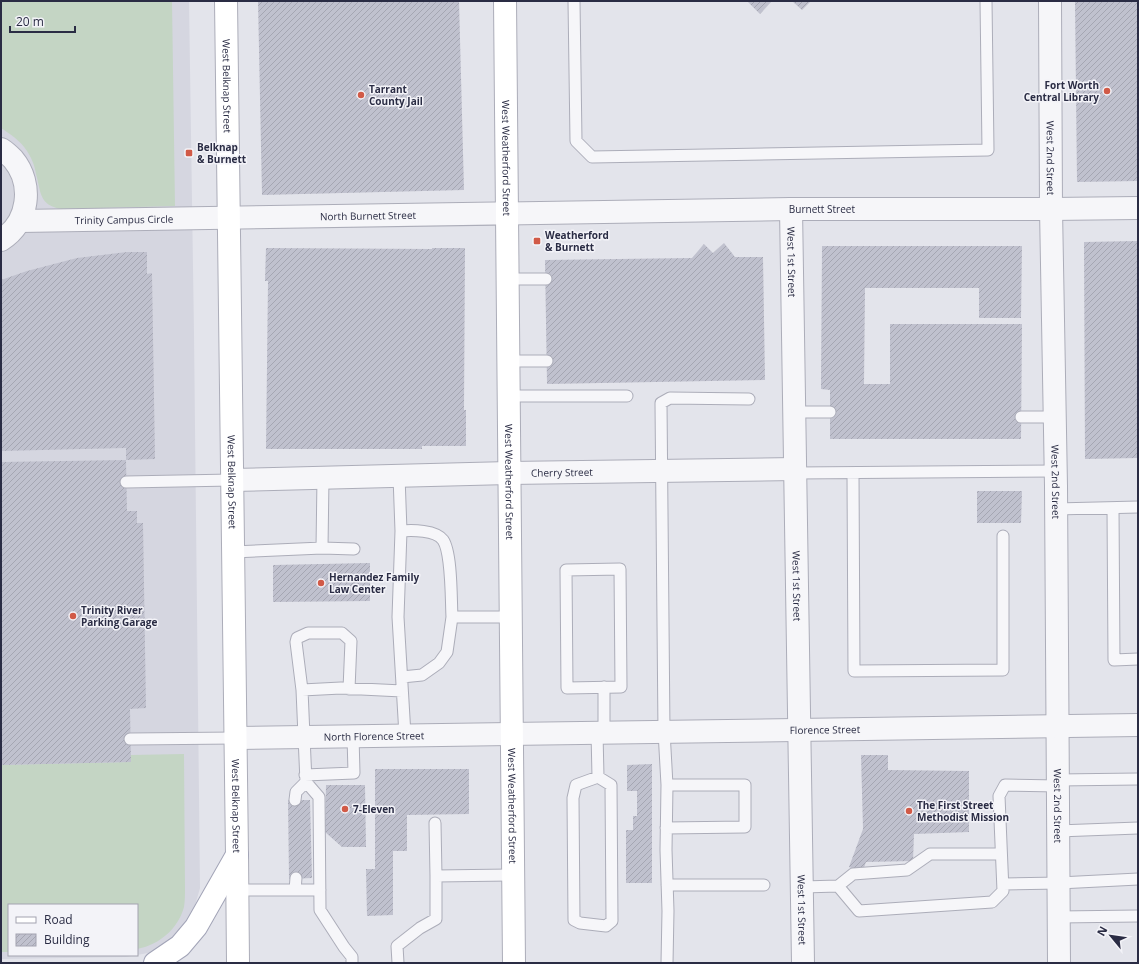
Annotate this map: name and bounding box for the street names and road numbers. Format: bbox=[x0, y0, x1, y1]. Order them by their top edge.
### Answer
street label: West Belknap Street bbox=[219, 39, 235, 134]
street label: West Weatherford Street bbox=[499, 100, 514, 216]
street label: West 2nd Street bbox=[1044, 121, 1058, 196]
street label: Burnett Street bbox=[789, 202, 855, 216]
street label: North Burnett Street bbox=[320, 208, 417, 223]
street label: Trinity Campus Circle bbox=[75, 212, 174, 227]
street label: West 1st Street bbox=[784, 227, 799, 298]
street label: West Weatherford Street bbox=[502, 424, 517, 540]
street label: West Belknap Street bbox=[225, 435, 240, 530]
street label: West 2nd Street bbox=[1048, 445, 1063, 520]
street label: Cherry Street bbox=[531, 465, 593, 480]
street label: West 1st Street bbox=[789, 551, 805, 622]
street label: Florence Street bbox=[790, 722, 861, 737]
street label: North Florence Street bbox=[324, 728, 425, 744]
street label: West Weatherford Street bbox=[505, 748, 520, 864]
street label: West Belknap Street bbox=[229, 759, 244, 854]
street label: West 2nd Street bbox=[1051, 769, 1065, 844]
street label: West 1st Street bbox=[795, 875, 810, 946]

